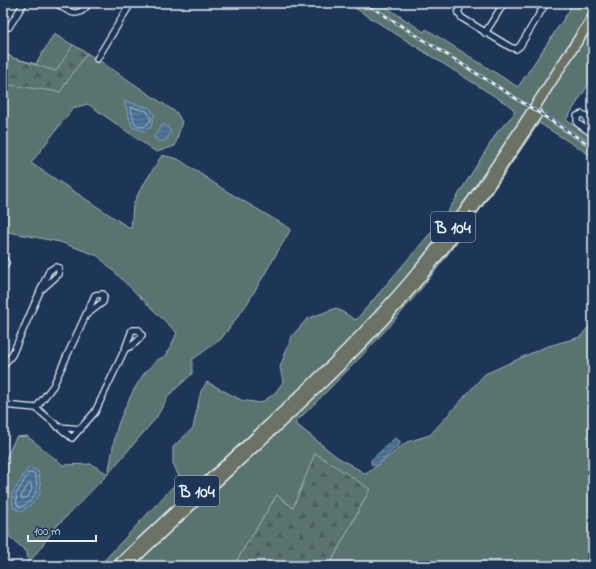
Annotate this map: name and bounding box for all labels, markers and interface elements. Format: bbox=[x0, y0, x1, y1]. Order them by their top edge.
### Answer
road number: B 104 bbox=[431, 212, 475, 242]
road number: B 104 bbox=[175, 476, 219, 506]
scale bar bbox=[28, 517, 96, 543]
text: 100 m bbox=[34, 523, 61, 541]

